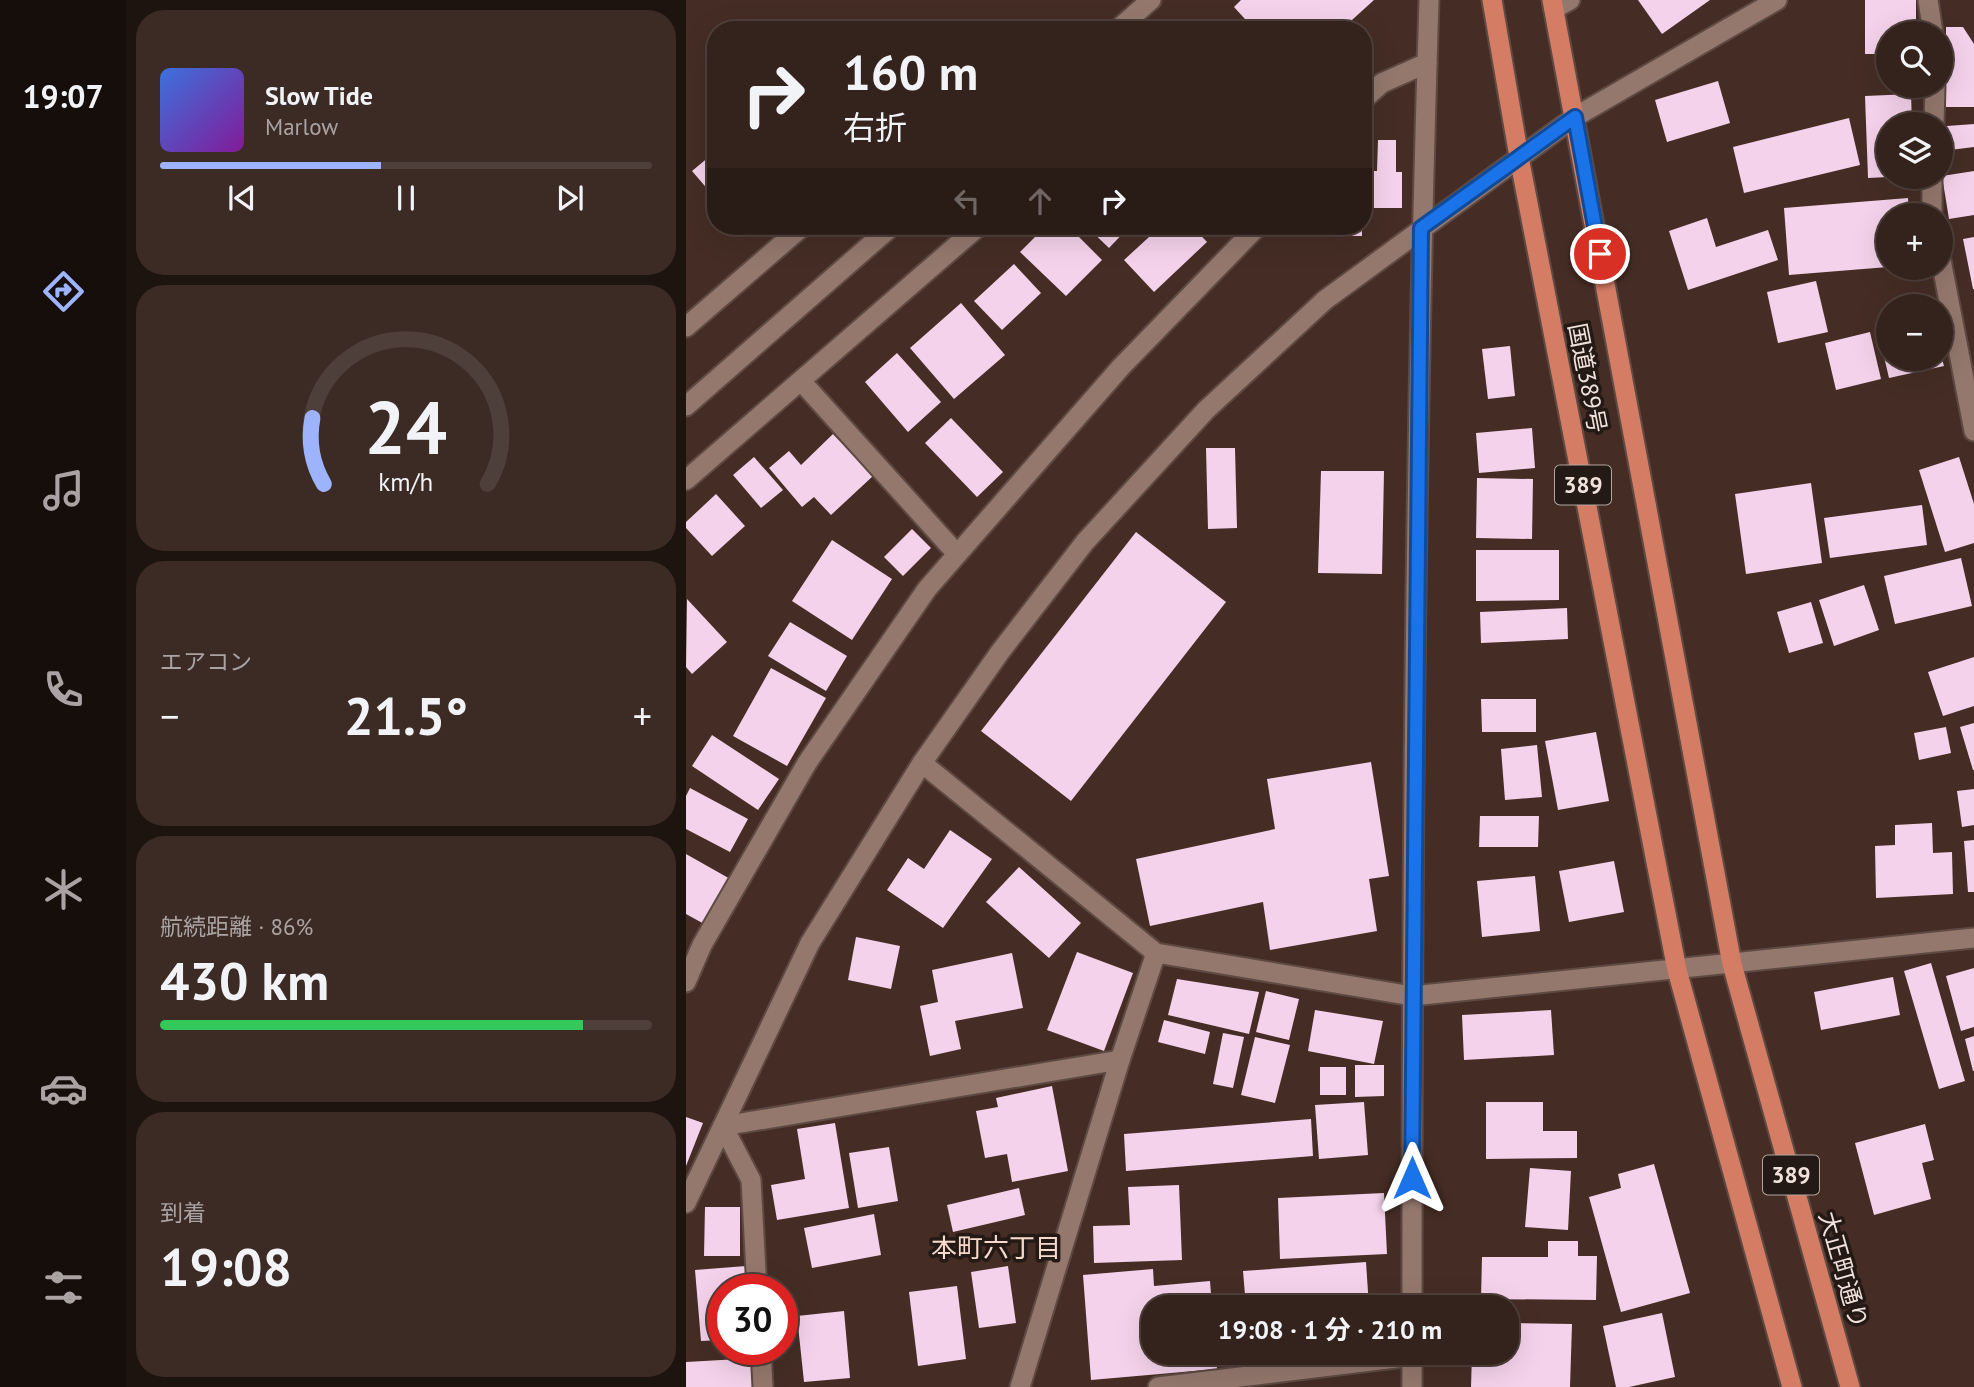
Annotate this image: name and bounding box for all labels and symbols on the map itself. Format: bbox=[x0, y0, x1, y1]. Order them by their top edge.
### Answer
pin bbox=[1570, 224, 1630, 284]
street label: 国道389号 bbox=[1562, 320, 1613, 435]
road number: 389 bbox=[1555, 466, 1611, 505]
position arrow bbox=[1375, 1141, 1449, 1215]
road number: 389 bbox=[1763, 1156, 1819, 1194]
street label: 大正町通り bbox=[1812, 1208, 1875, 1332]
district label: 本町六丁目 bbox=[931, 1231, 1061, 1264]
speed limit sign: 30 bbox=[707, 1274, 798, 1365]

